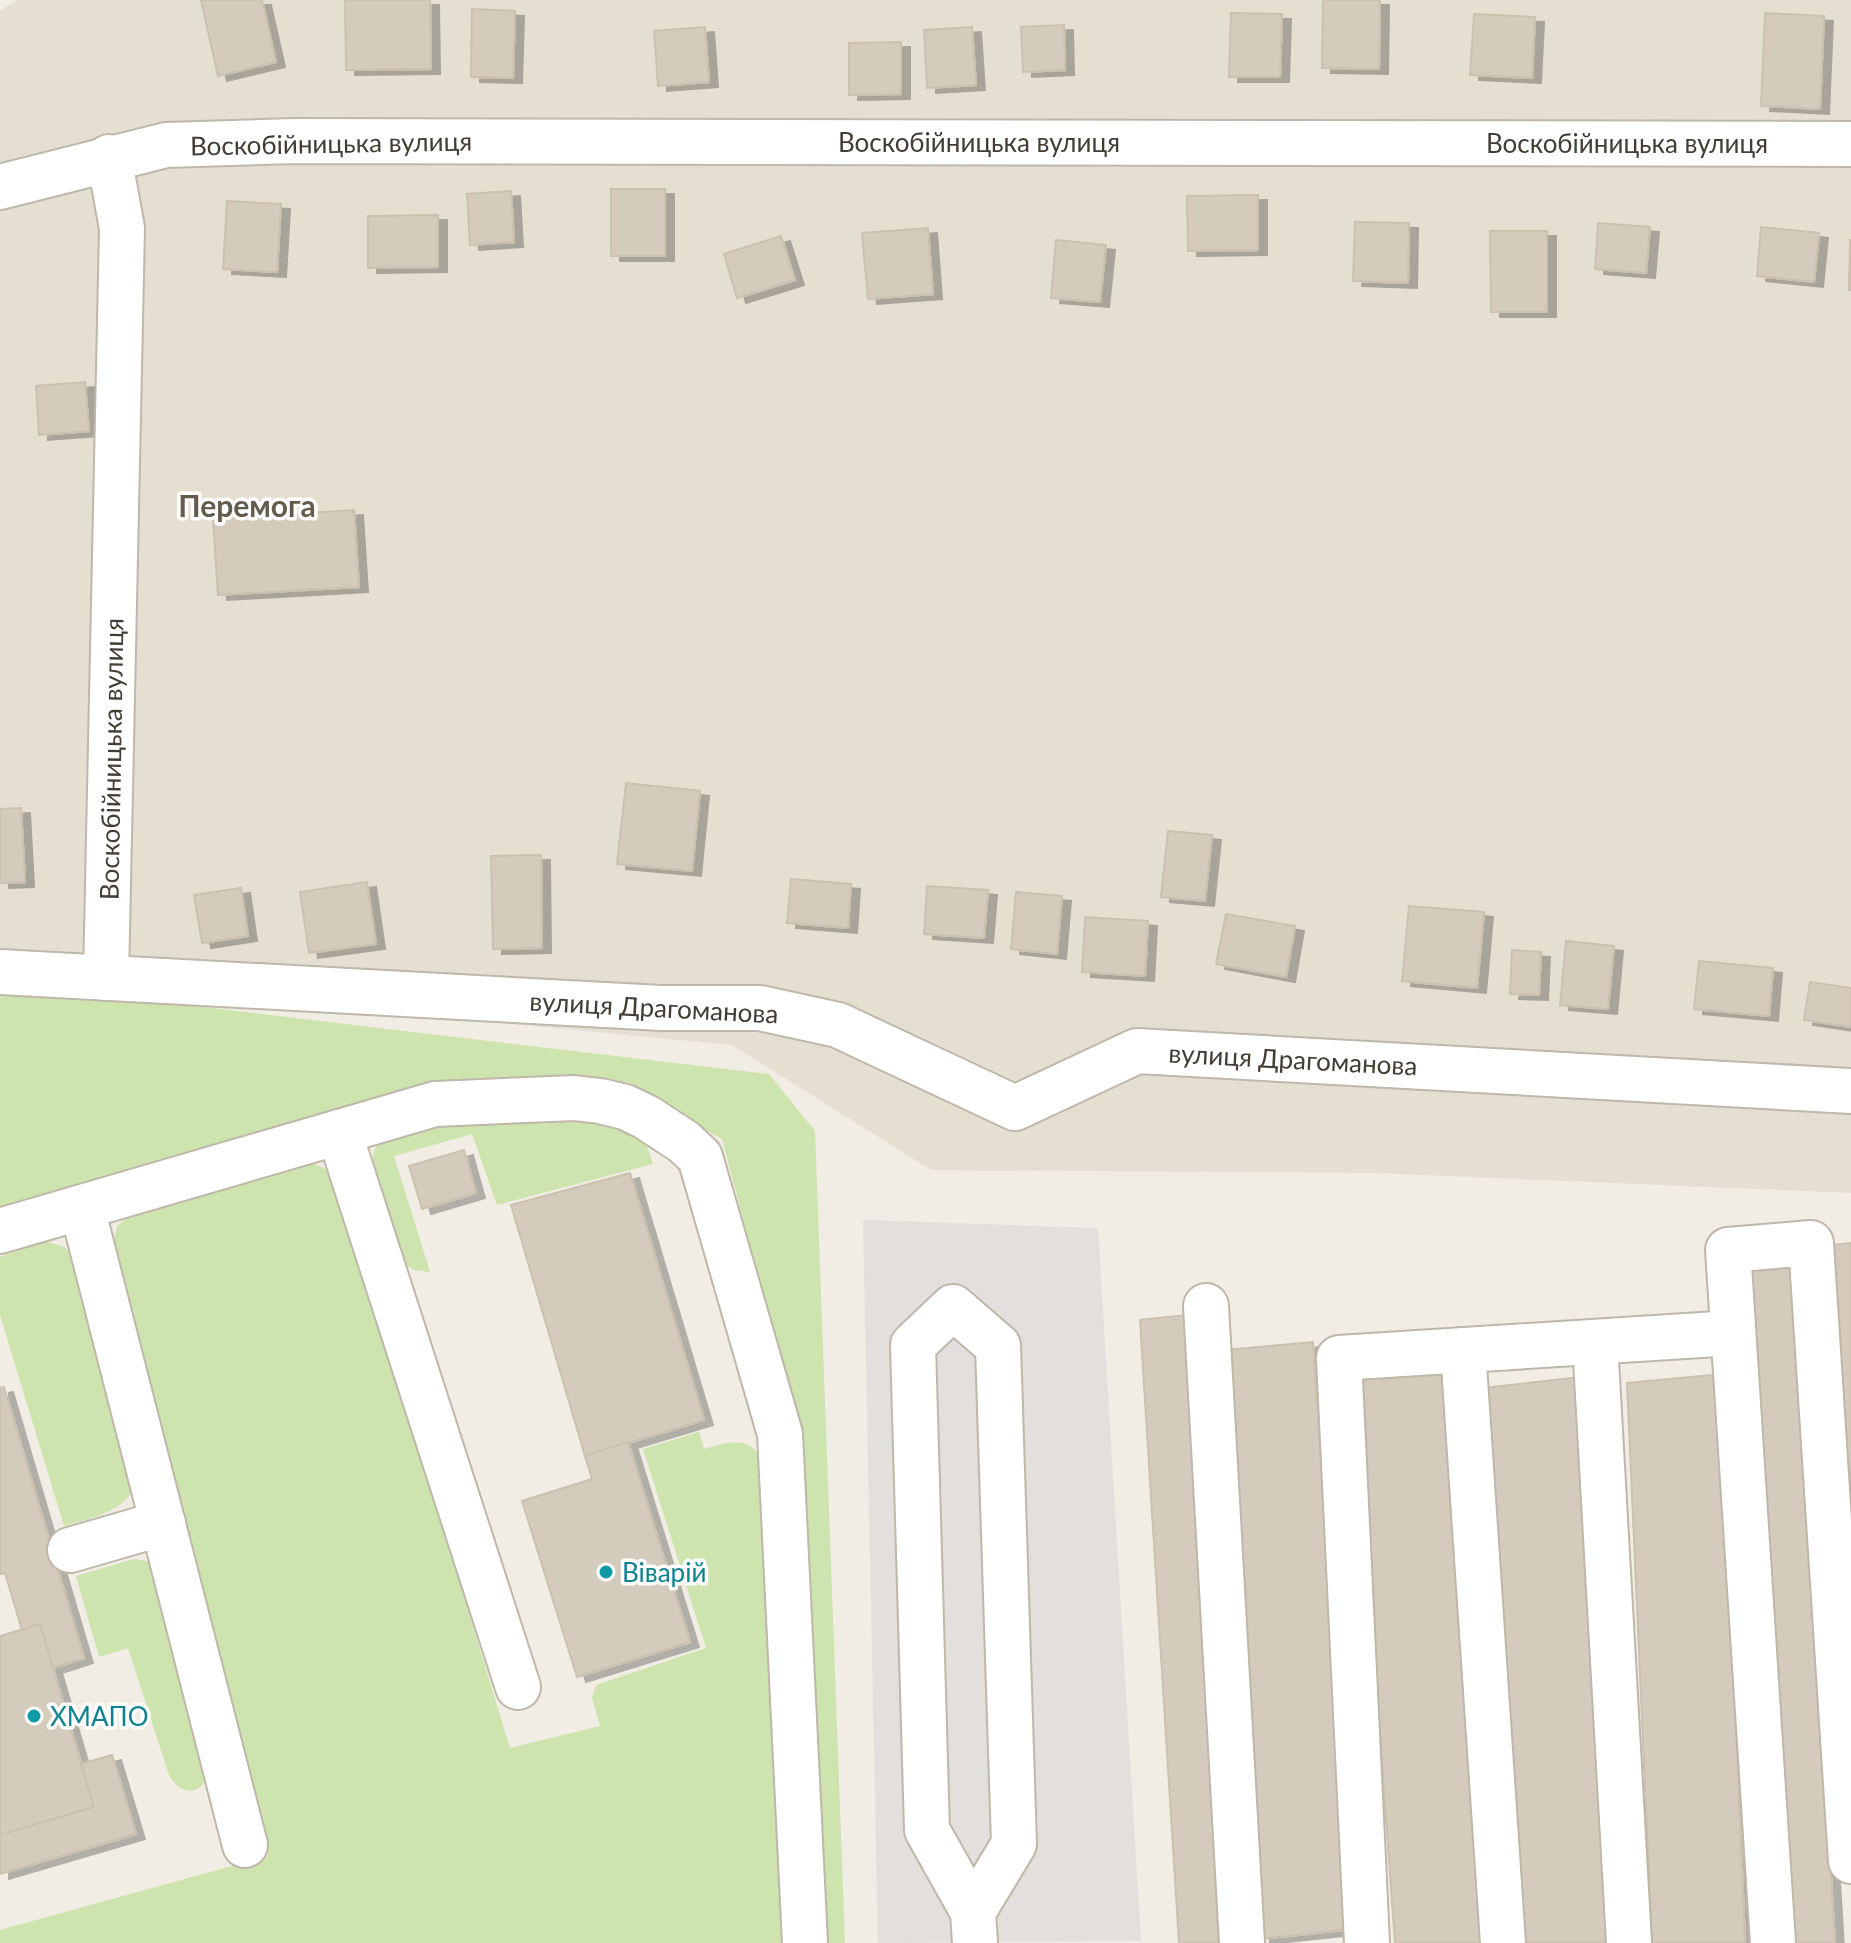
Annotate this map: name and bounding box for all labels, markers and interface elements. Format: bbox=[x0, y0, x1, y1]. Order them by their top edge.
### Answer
street label: Воскобійницька вулиця bbox=[190, 125, 472, 161]
street label: Воскобійницька вулиця bbox=[838, 126, 1120, 158]
street label: Воскобійницька вулиця bbox=[1486, 127, 1768, 159]
district label: Перемога bbox=[178, 487, 316, 523]
street label: Воскобійницька вулиця bbox=[93, 618, 129, 900]
street label: вулиця Драгоманова bbox=[529, 985, 779, 1029]
street label: вулиця Драгоманова bbox=[1168, 1037, 1418, 1081]
place label: Віварій bbox=[622, 1556, 706, 1588]
marker: Віварій bbox=[597, 1563, 615, 1581]
place label: ХМАПО bbox=[50, 1700, 149, 1732]
marker: ХМАПО bbox=[25, 1707, 43, 1725]

